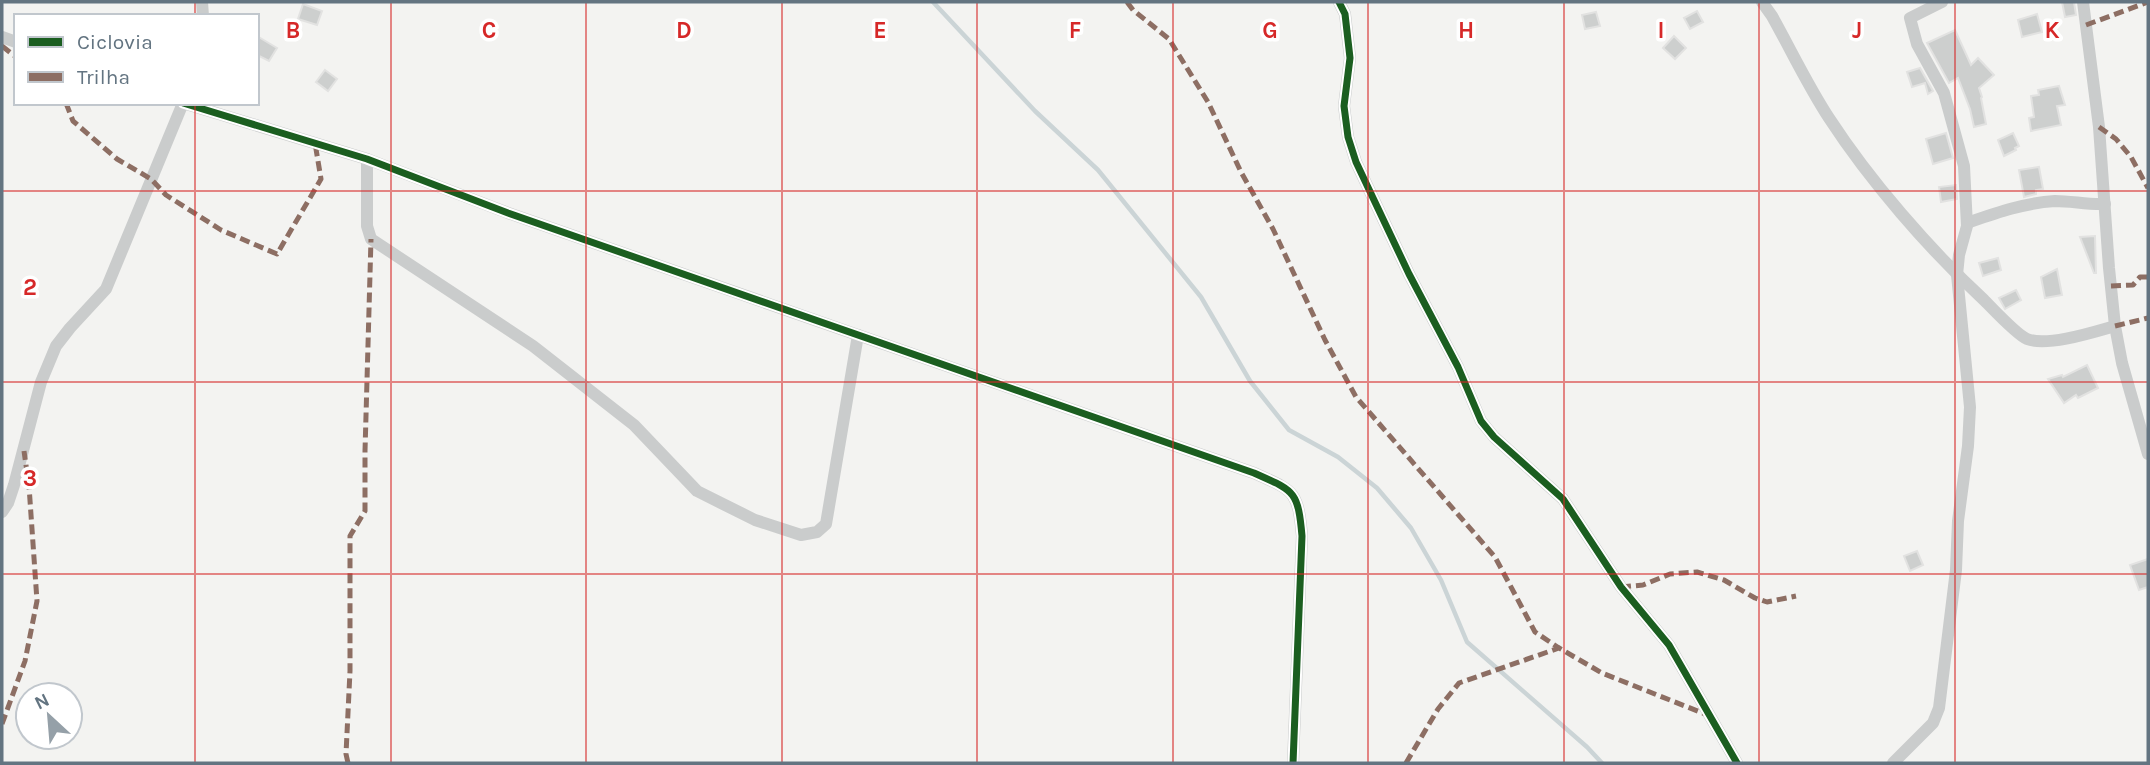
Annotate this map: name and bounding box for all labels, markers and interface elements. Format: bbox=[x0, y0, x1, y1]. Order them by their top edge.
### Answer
legend bbox=[14, 14, 259, 105]
text: B bbox=[286, 17, 300, 44]
text: C bbox=[482, 17, 496, 44]
text: D bbox=[676, 17, 692, 44]
text: E bbox=[873, 17, 887, 44]
text: F bbox=[1069, 17, 1081, 44]
text: G bbox=[1262, 17, 1278, 44]
text: H bbox=[1458, 17, 1474, 44]
text: I bbox=[1657, 17, 1665, 44]
text: J bbox=[1852, 17, 1862, 44]
text: K bbox=[2044, 17, 2060, 44]
text: Ciclovia bbox=[77, 30, 153, 54]
text: Trilha bbox=[77, 65, 130, 89]
text: 2 bbox=[23, 274, 37, 301]
text: 3 bbox=[23, 465, 37, 492]
north arrow bbox=[14, 681, 84, 751]
text: N bbox=[31, 689, 53, 714]

